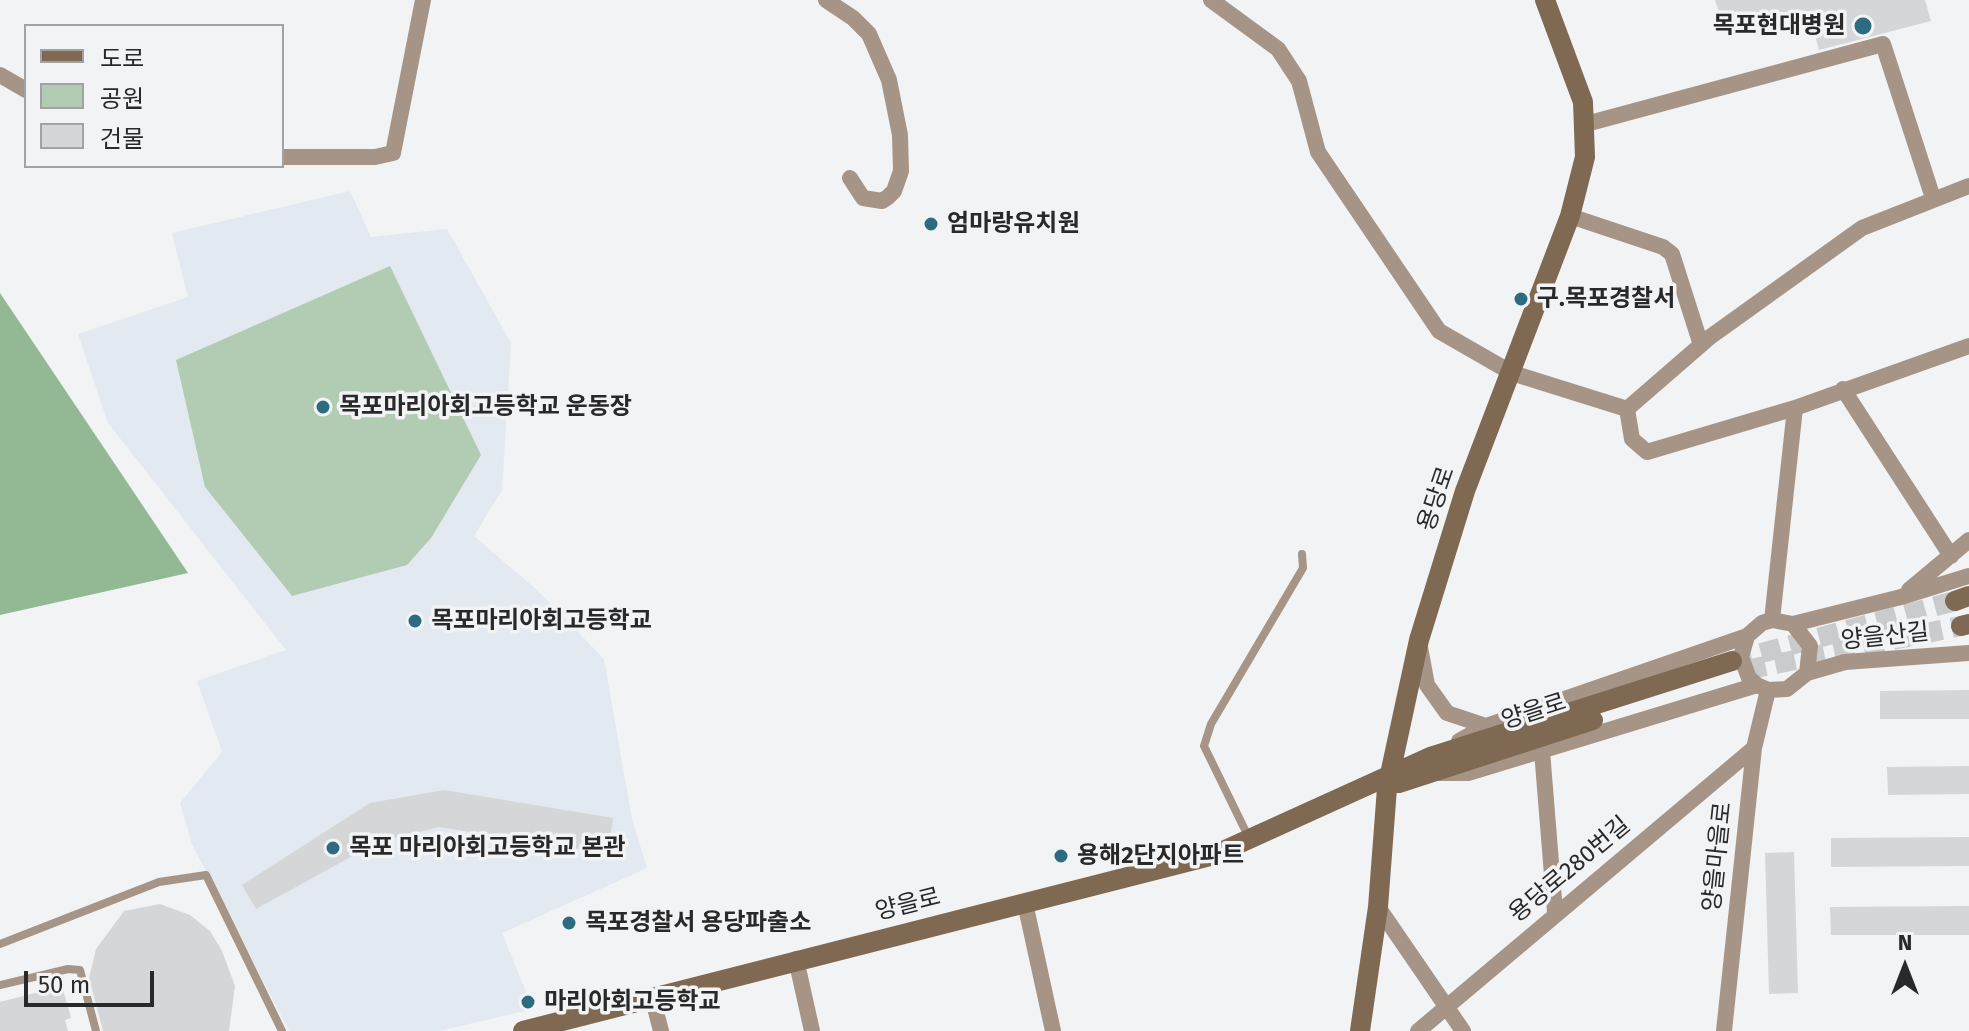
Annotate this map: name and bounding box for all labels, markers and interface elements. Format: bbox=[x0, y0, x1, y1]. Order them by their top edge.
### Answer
place label: 목포현대병원 bbox=[1713, 12, 1845, 40]
marker: 목포현대병원 bbox=[1852, 15, 1874, 37]
legend bbox=[24, 24, 284, 168]
text: 도로 bbox=[100, 45, 144, 73]
text: 공원 bbox=[100, 85, 144, 113]
text: 건물 bbox=[100, 125, 144, 153]
place label: 엄마랑유치원 bbox=[947, 210, 1079, 238]
marker: 엄마랑유치원 bbox=[922, 215, 940, 233]
place label: 구.목포경찰서 bbox=[1537, 285, 1675, 313]
marker: 구.목포경찰서 bbox=[1512, 290, 1530, 308]
place label: 목포마리아회고등학교 운동장 bbox=[339, 393, 632, 421]
marker: 목포마리아회고등학교 운동장 bbox=[314, 398, 332, 416]
street label: 용당로 bbox=[1413, 463, 1461, 535]
place label: 목포마리아회고등학교 bbox=[431, 607, 652, 635]
marker: 목포마리아회고등학교 bbox=[406, 612, 424, 630]
street label: 양을산길 bbox=[1840, 618, 1930, 656]
street label: 양을로 bbox=[1498, 688, 1570, 736]
street label: 양을마을로 bbox=[1698, 801, 1738, 913]
street label: 용당로280번길 bbox=[1504, 811, 1636, 929]
place label: 목포 마리아회고등학교 본관 bbox=[349, 834, 625, 862]
marker: 목포 마리아회고등학교 본관 bbox=[324, 839, 342, 857]
place label: 용해2단지아파트 bbox=[1077, 842, 1244, 870]
marker: 용해2단지아파트 bbox=[1052, 847, 1070, 865]
street label: 양을로 bbox=[872, 883, 944, 927]
place label: 목포경찰서 용당파출소 bbox=[585, 909, 811, 937]
marker: 목포경찰서 용당파출소 bbox=[560, 914, 578, 932]
north arrow bbox=[1865, 927, 1945, 1007]
text: N bbox=[1898, 929, 1912, 956]
scale bar bbox=[28, 955, 158, 1005]
text: 50 m bbox=[38, 971, 90, 999]
place label: 마리아회고등학교 bbox=[544, 988, 721, 1016]
marker: 마리아회고등학교 bbox=[519, 993, 537, 1011]

